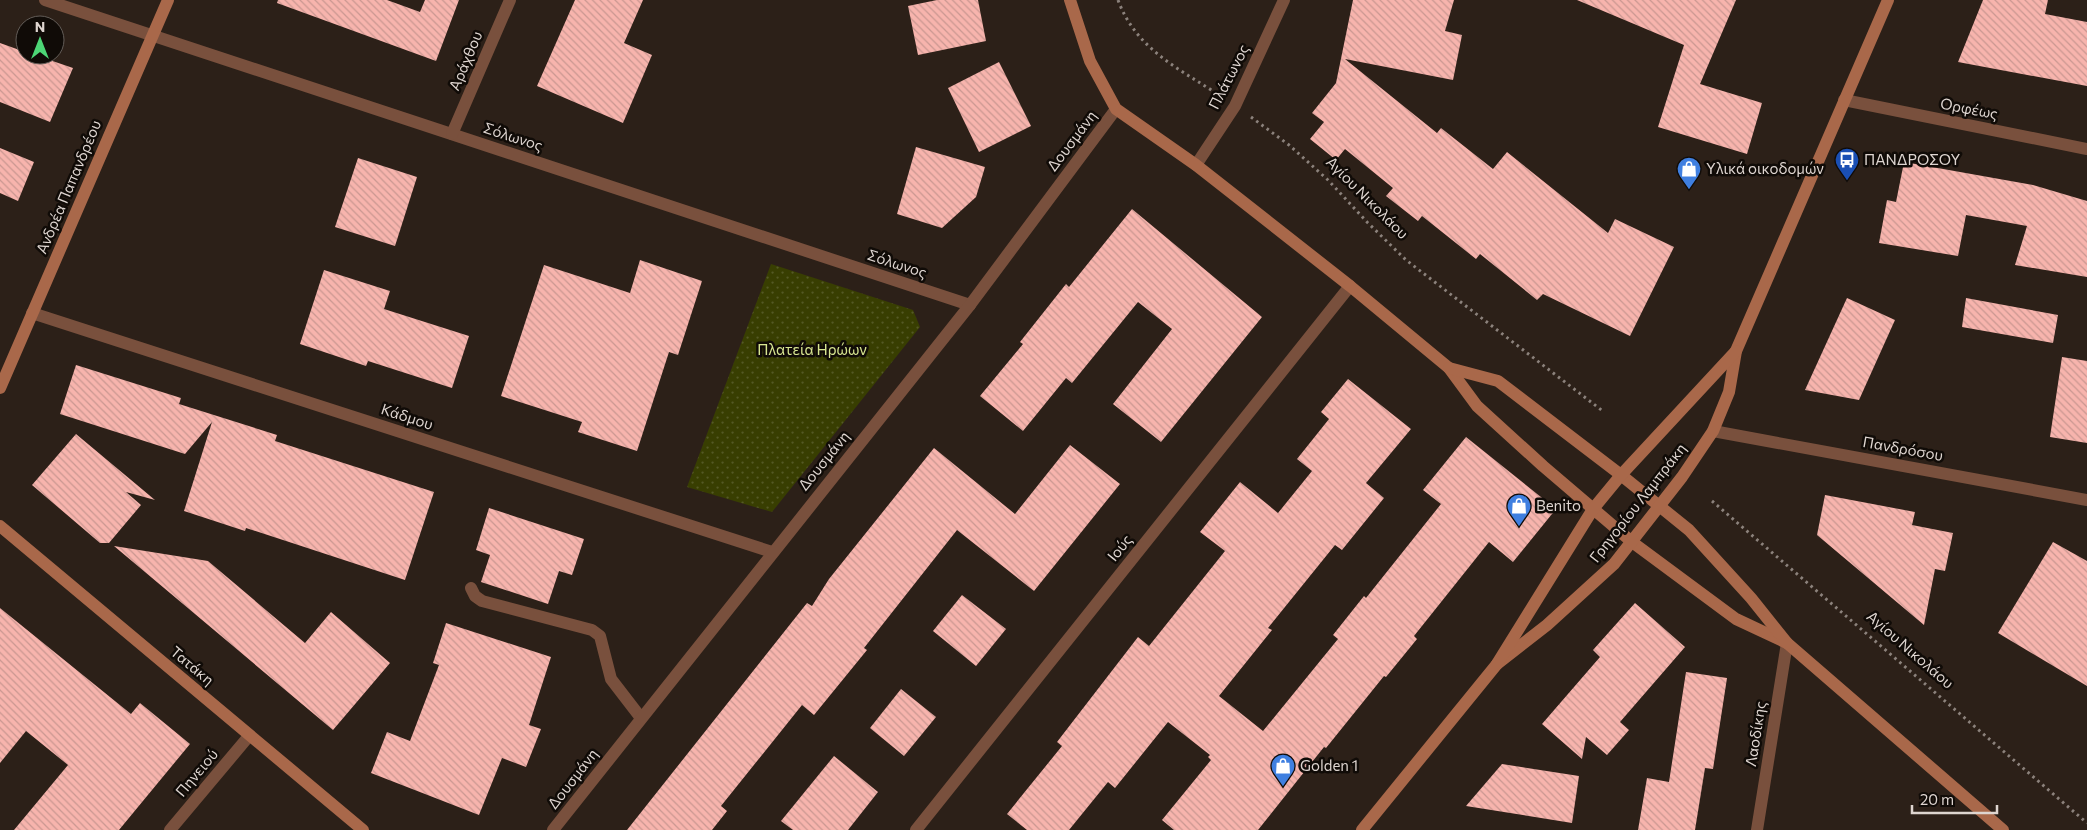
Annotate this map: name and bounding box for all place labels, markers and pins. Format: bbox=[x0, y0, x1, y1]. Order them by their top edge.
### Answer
bus stop icon: ΠΑΝΔΡΟΣΟΥ bbox=[1834, 147, 1860, 181]
place label: ΠΑΝΔΡΟΣΟΥ bbox=[1864, 150, 1960, 168]
shop icon: Υλικά οικοδομών bbox=[1676, 156, 1702, 190]
place label: Υλικά οικοδομών bbox=[1706, 159, 1824, 177]
shop icon: Benito bbox=[1506, 493, 1532, 527]
place label: Benito bbox=[1536, 496, 1581, 514]
shop icon: Golden 1 bbox=[1270, 753, 1296, 787]
place label: Golden 1 bbox=[1300, 756, 1358, 774]

